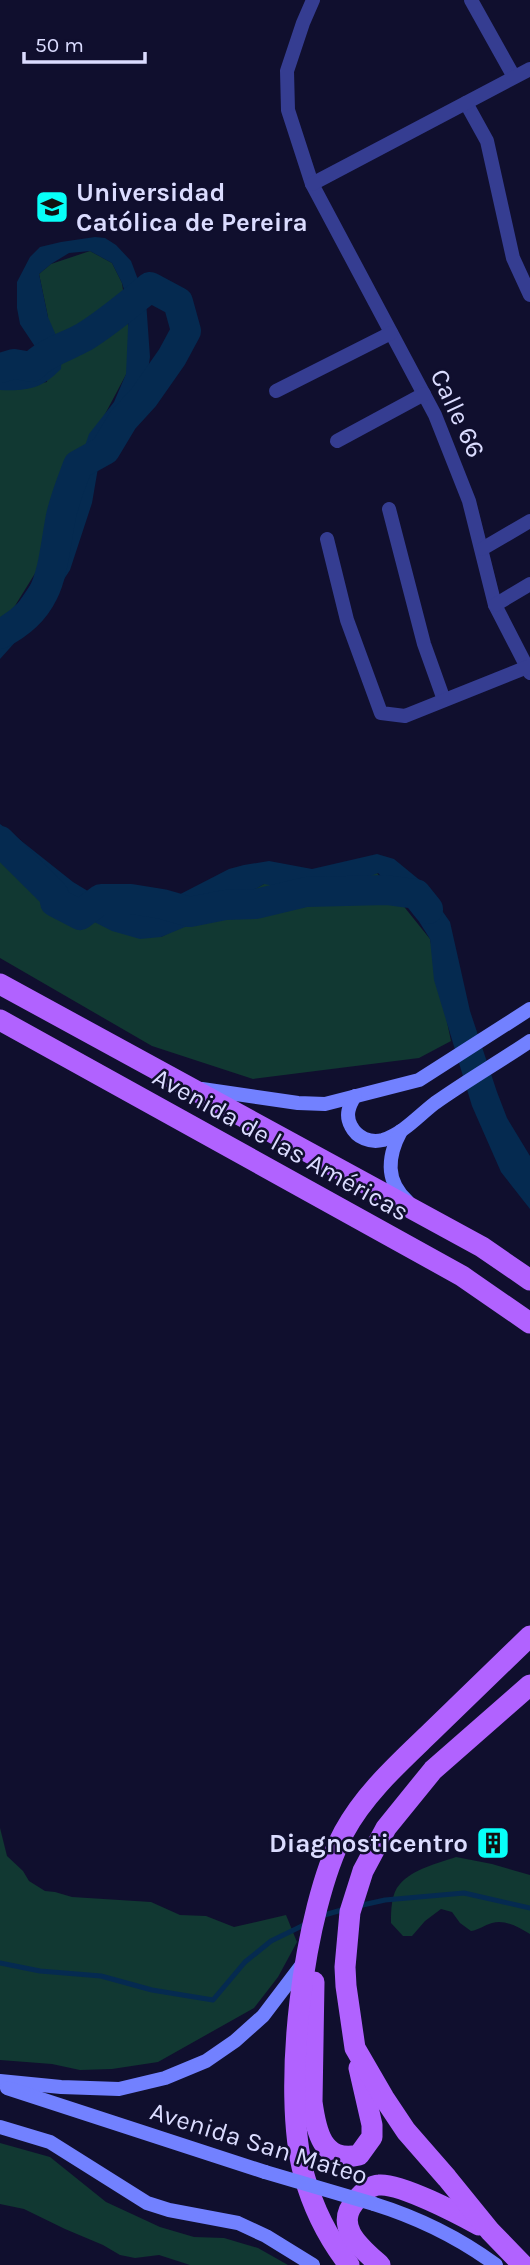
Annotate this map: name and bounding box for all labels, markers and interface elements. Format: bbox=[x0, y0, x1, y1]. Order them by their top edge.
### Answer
scale bar bbox=[24, 21, 145, 65]
text: 50 m bbox=[35, 33, 84, 57]
place label: Universidad Católica de Pereira bbox=[76, 177, 308, 238]
school or university icon: Universidad Católica de Pereira bbox=[33, 188, 71, 226]
street label: Calle 66 bbox=[424, 364, 491, 462]
street label: Avenida de las Américas bbox=[147, 1061, 414, 1228]
building icon: Diagnosticentro bbox=[474, 1824, 512, 1862]
place label: Diagnosticentro bbox=[269, 1828, 468, 1859]
street label: Avenida San Mateo bbox=[146, 2096, 371, 2191]

